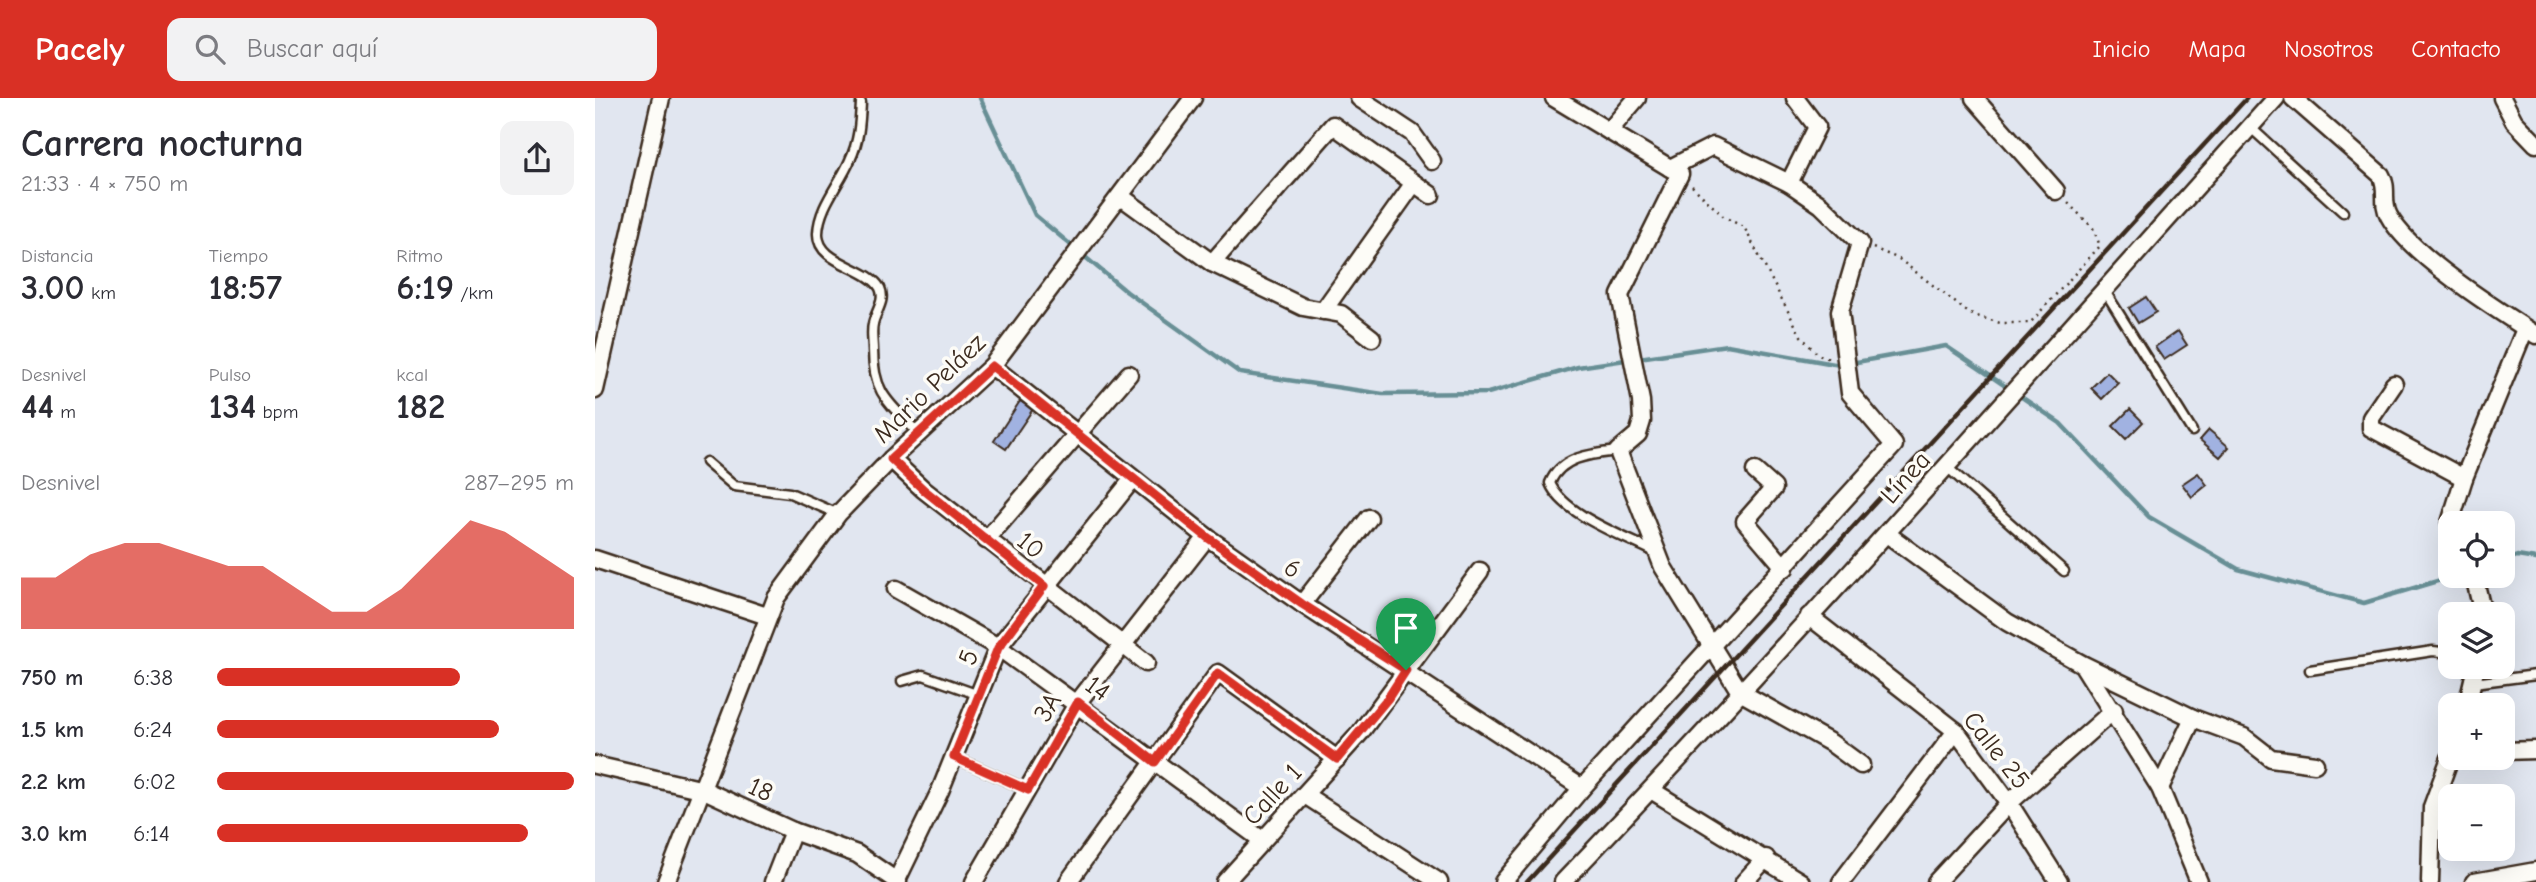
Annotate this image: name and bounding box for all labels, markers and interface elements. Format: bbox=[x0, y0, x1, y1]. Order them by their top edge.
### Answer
search box bbox=[167, 18, 657, 81]
text: Pacely bbox=[35, 30, 125, 68]
icon: search bbox=[191, 30, 229, 68]
text: Buscar aquí bbox=[247, 34, 378, 64]
text: Inicio bbox=[2093, 35, 2150, 63]
text: Mapa bbox=[2188, 35, 2246, 63]
text: Nosotros bbox=[2284, 35, 2373, 63]
text: Contacto bbox=[2411, 35, 2501, 63]
button: share bbox=[500, 121, 574, 195]
text: Carrera nocturna bbox=[21, 122, 304, 166]
text: 21:33 · 4 × 750 m bbox=[21, 170, 188, 197]
text: Distancia bbox=[21, 245, 94, 267]
text: Tiempo bbox=[209, 245, 268, 267]
text: Ritmo bbox=[396, 245, 443, 267]
text: 3.00 bbox=[21, 267, 85, 308]
text: 18:57 bbox=[209, 267, 282, 308]
text: 6:19 bbox=[396, 267, 454, 308]
text: km bbox=[85, 282, 116, 304]
text: /km bbox=[454, 282, 494, 304]
street label: Mario Peláez bbox=[868, 328, 992, 449]
text: Desnivel bbox=[21, 364, 86, 386]
text: Pulso bbox=[209, 364, 251, 386]
text: kcal bbox=[396, 364, 428, 386]
text: 44 bbox=[21, 386, 54, 427]
text: 134 bbox=[209, 386, 256, 427]
text: 182 bbox=[396, 386, 445, 427]
text: m bbox=[54, 401, 76, 423]
text: bpm bbox=[256, 401, 298, 423]
street label: Línea bbox=[1875, 445, 1937, 510]
text: Desnivel bbox=[21, 469, 100, 496]
text: 287–295 m bbox=[464, 469, 574, 496]
map controls bbox=[2438, 511, 2515, 861]
button: locate bbox=[2438, 511, 2515, 588]
street label: 10 bbox=[1011, 526, 1050, 566]
street label: 6 bbox=[1278, 552, 1307, 585]
pin bbox=[1376, 598, 1436, 670]
button: layers bbox=[2438, 602, 2515, 679]
icon: arrive bbox=[1387, 609, 1425, 647]
street label: 5 bbox=[952, 645, 985, 670]
text: 750 m bbox=[21, 664, 83, 691]
text: 6:38 bbox=[133, 664, 173, 691]
street label: 14 bbox=[1079, 670, 1115, 708]
street label: 3A bbox=[1028, 688, 1068, 727]
button: + bbox=[2438, 693, 2515, 770]
street label: Calle 25 bbox=[1957, 706, 2036, 795]
text: 1.5 km bbox=[21, 716, 84, 743]
text: 6:24 bbox=[133, 716, 173, 743]
street label: Calle 1 bbox=[1237, 758, 1309, 832]
text: 2.2 km bbox=[21, 768, 86, 795]
text: 6:02 bbox=[133, 768, 176, 795]
street label: 18 bbox=[744, 771, 778, 809]
button: − bbox=[2438, 784, 2515, 861]
text: 3.0 km bbox=[21, 820, 87, 847]
text: 6:14 bbox=[133, 820, 170, 847]

